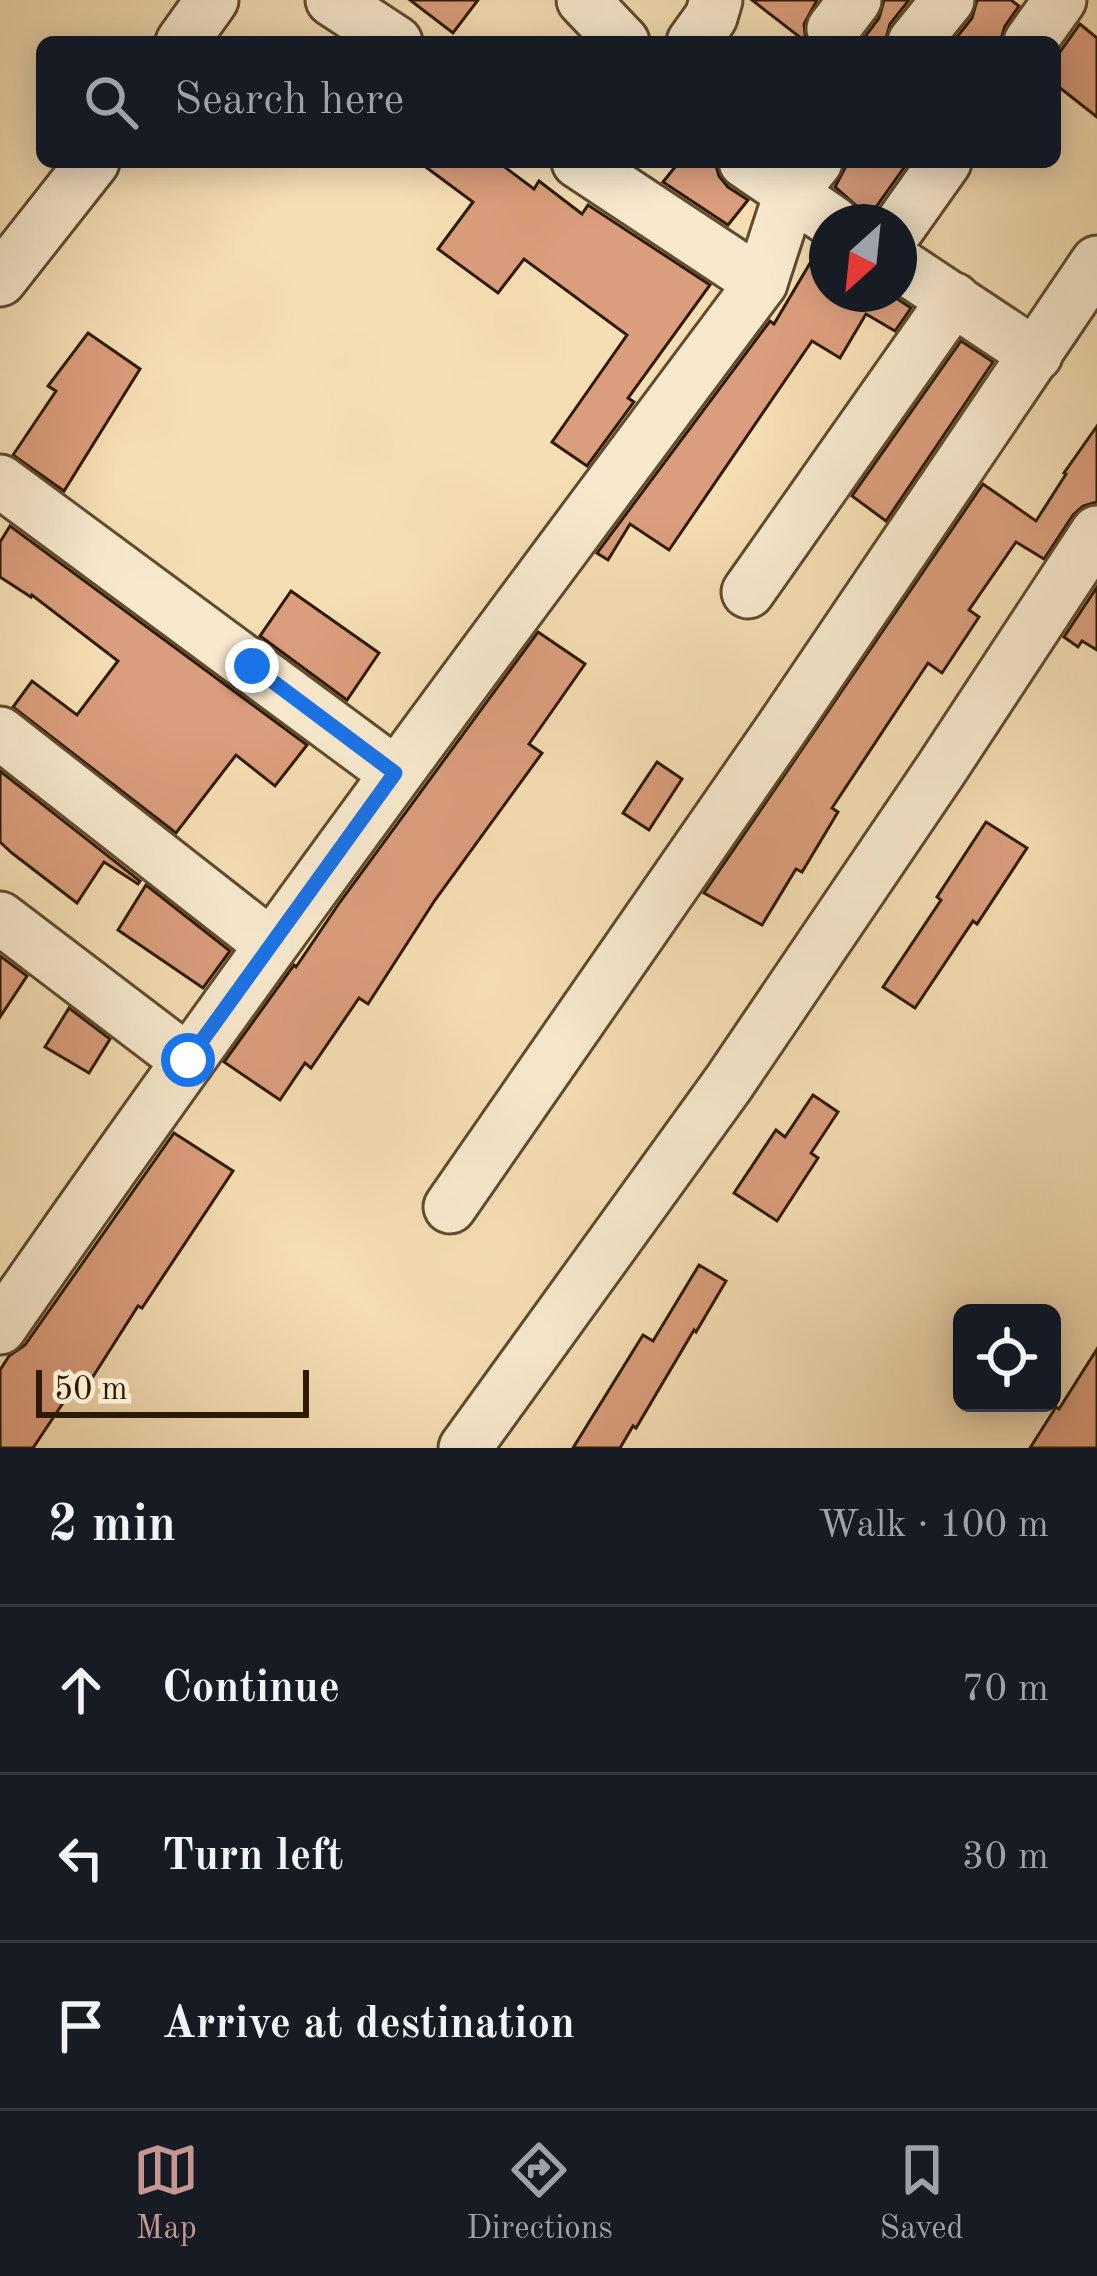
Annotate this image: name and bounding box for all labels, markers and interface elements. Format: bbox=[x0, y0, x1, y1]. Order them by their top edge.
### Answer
search box bbox=[36, 36, 1061, 168]
icon: search bbox=[78, 69, 144, 135]
text: Search here bbox=[174, 79, 404, 124]
north arrow bbox=[809, 204, 917, 312]
route end bbox=[225, 639, 279, 693]
route start bbox=[161, 1033, 215, 1087]
map controls bbox=[953, 1304, 1061, 1412]
button: locate bbox=[953, 1304, 1061, 1412]
scale bar bbox=[36, 1364, 309, 1417]
text: 50 m bbox=[54, 1374, 128, 1407]
text: 2 min bbox=[48, 1501, 176, 1552]
text: Walk · 100 m bbox=[818, 1506, 1049, 1545]
icon: ahead bbox=[48, 1657, 114, 1723]
text: Continue bbox=[162, 1667, 340, 1712]
text: 70 m bbox=[962, 1670, 1049, 1709]
icon: left bbox=[48, 1825, 114, 1891]
text: Turn left bbox=[162, 1835, 343, 1880]
text: 30 m bbox=[962, 1838, 1049, 1877]
icon: arrive bbox=[48, 1993, 114, 2059]
text: Arrive at destination bbox=[162, 2003, 575, 2048]
tab: Map bbox=[133, 2137, 199, 2250]
tab: Directions bbox=[466, 2137, 613, 2250]
tab: Saved bbox=[880, 2137, 964, 2250]

